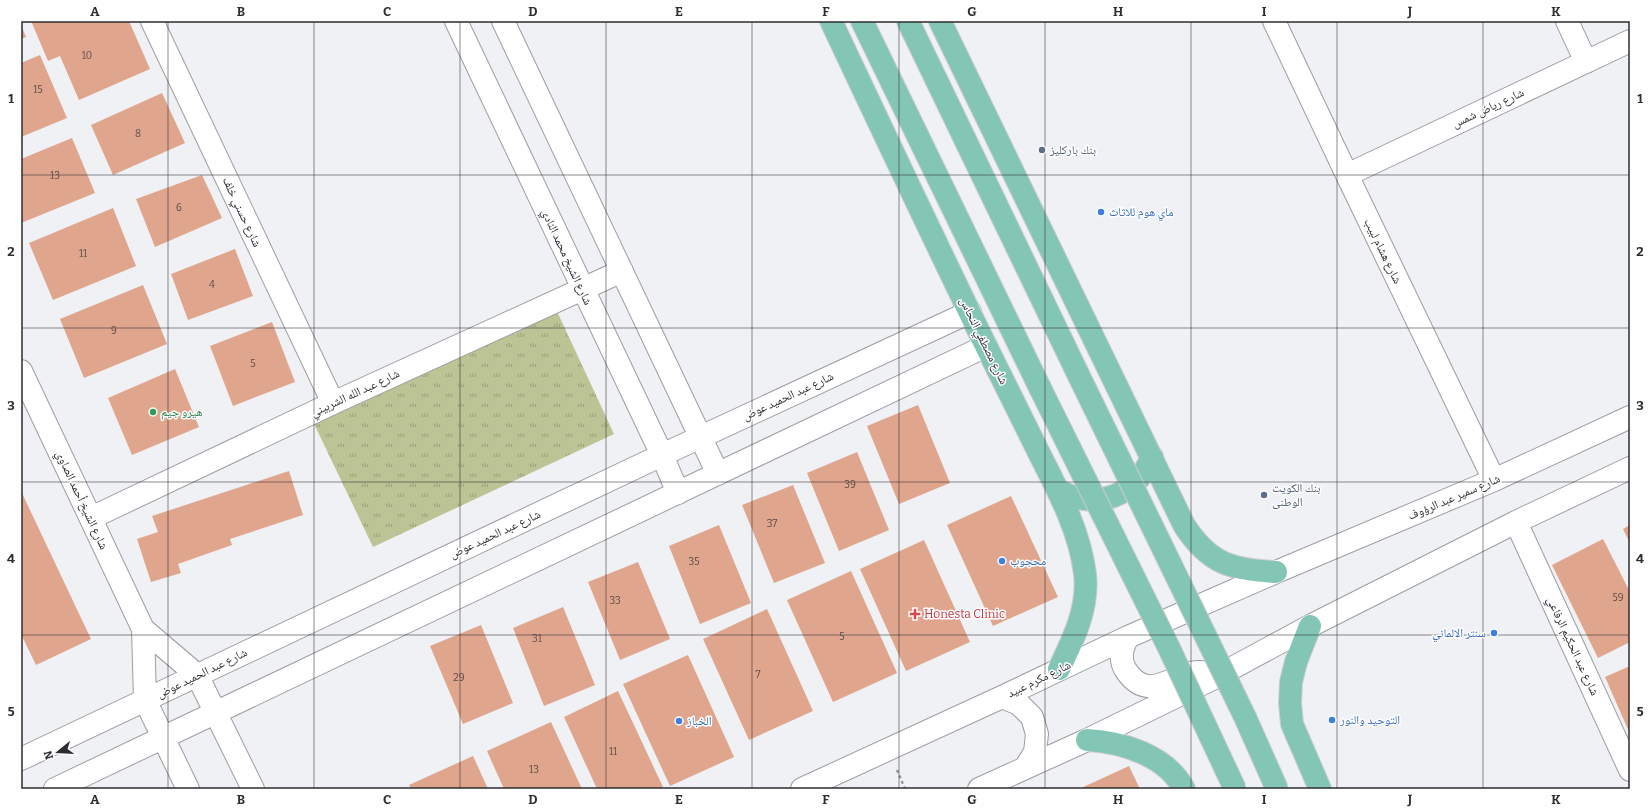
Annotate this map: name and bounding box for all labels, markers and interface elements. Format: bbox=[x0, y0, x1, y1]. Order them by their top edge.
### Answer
text: A bbox=[90, 4, 100, 19]
text: B bbox=[237, 4, 245, 19]
text: C bbox=[383, 4, 391, 19]
text: D bbox=[528, 4, 538, 19]
text: E bbox=[675, 4, 683, 19]
text: F bbox=[822, 4, 830, 19]
text: G bbox=[967, 4, 977, 19]
text: H bbox=[1113, 4, 1123, 19]
text: I bbox=[1262, 4, 1267, 19]
text: J bbox=[1407, 4, 1413, 19]
text: K bbox=[1551, 4, 1561, 19]
house number: 10 bbox=[82, 50, 92, 62]
house number: 15 bbox=[33, 84, 43, 96]
street label: شارع رياض شمس bbox=[1450, 85, 1527, 132]
text: 1 bbox=[8, 91, 14, 106]
text: 1 bbox=[1637, 91, 1643, 106]
house number: 8 bbox=[135, 128, 141, 140]
place label: بنك باركليز bbox=[1049, 143, 1096, 157]
marker: بنك باركليز bbox=[1037, 145, 1047, 155]
house number: 13 bbox=[50, 170, 60, 182]
street label: شارع حسني خلف bbox=[217, 175, 264, 250]
house number: 6 bbox=[176, 202, 182, 214]
place label: ماي هوم للاثاث bbox=[1109, 205, 1174, 222]
street label: شارع الشيخ محمد النادي bbox=[536, 207, 595, 309]
marker: ماي هوم للاثاث bbox=[1096, 207, 1106, 217]
street label: شارع هشام لبيب bbox=[1360, 216, 1405, 286]
text: 2 bbox=[7, 244, 15, 259]
text: 2 bbox=[1636, 244, 1644, 259]
house number: 11 bbox=[79, 248, 87, 260]
house number: 4 bbox=[209, 279, 215, 291]
street label: شارع مصطفي النحاس bbox=[954, 295, 1011, 388]
house number: 9 bbox=[111, 325, 117, 337]
house number: 5 bbox=[250, 358, 256, 370]
street label: شارع عبد الله الشربيني bbox=[308, 366, 403, 423]
street label: شارع عبد الحميد عوض bbox=[740, 369, 836, 424]
text: 3 bbox=[7, 398, 15, 413]
text: 3 bbox=[1636, 398, 1644, 413]
place label: هيرو جيم bbox=[161, 405, 203, 420]
marker: هيرو جيم bbox=[148, 407, 158, 417]
street label: شارع الشيخ أحمد الصاوي bbox=[50, 448, 111, 553]
street label: شارع سمير عبد الرؤوف bbox=[1406, 471, 1503, 524]
house number: 39 bbox=[844, 479, 856, 491]
place label: بنك الكويت الوطنى bbox=[1272, 481, 1320, 509]
marker: بنك الكويت الوطنى bbox=[1259, 490, 1269, 500]
street label: شارع عبد الحميد عوض bbox=[447, 507, 543, 562]
house number: 37 bbox=[767, 518, 777, 530]
text: 4 bbox=[7, 551, 15, 566]
text: 4 bbox=[1636, 551, 1644, 566]
place label: محجوب bbox=[1010, 554, 1046, 568]
house number: 35 bbox=[688, 556, 700, 568]
marker: محجوب bbox=[997, 556, 1007, 566]
house number: 59 bbox=[1612, 592, 1624, 604]
street label: شارع عبد الحكيم الرفاعي bbox=[1541, 594, 1602, 699]
house number: 33 bbox=[609, 595, 621, 607]
place label: Honesta Clinic bbox=[924, 607, 1005, 621]
marker: Honesta Clinic bbox=[909, 608, 921, 620]
place label: سنتر الالماني bbox=[1432, 626, 1486, 643]
marker: سنتر الالماني bbox=[1489, 628, 1499, 638]
house number: 5 bbox=[839, 631, 845, 643]
house number: 31 bbox=[532, 633, 542, 645]
street label: شارع عبد الحميد عوض bbox=[155, 645, 250, 702]
street label: شارع مكرم عبيد bbox=[1005, 658, 1074, 701]
house number: 7 bbox=[755, 669, 761, 681]
house number: 29 bbox=[453, 672, 465, 684]
text: 5 bbox=[7, 704, 15, 719]
text: 5 bbox=[1636, 704, 1644, 719]
place label: التوحيد والنور bbox=[1339, 713, 1400, 727]
place label: الخباز bbox=[686, 714, 712, 728]
marker: التوحيد والنور bbox=[1327, 715, 1337, 725]
marker: الخباز bbox=[674, 716, 684, 726]
north arrow bbox=[38, 732, 78, 772]
house number: 11 bbox=[609, 746, 617, 758]
text: N bbox=[41, 748, 56, 761]
house number: 13 bbox=[529, 764, 539, 776]
text: A bbox=[90, 792, 100, 807]
text: B bbox=[237, 792, 245, 807]
text: C bbox=[383, 792, 391, 807]
text: D bbox=[528, 792, 538, 807]
text: E bbox=[675, 792, 683, 807]
text: F bbox=[822, 792, 830, 807]
text: G bbox=[967, 792, 977, 807]
text: H bbox=[1113, 792, 1123, 807]
text: I bbox=[1262, 792, 1267, 807]
text: J bbox=[1407, 792, 1413, 807]
text: K bbox=[1551, 792, 1561, 807]

